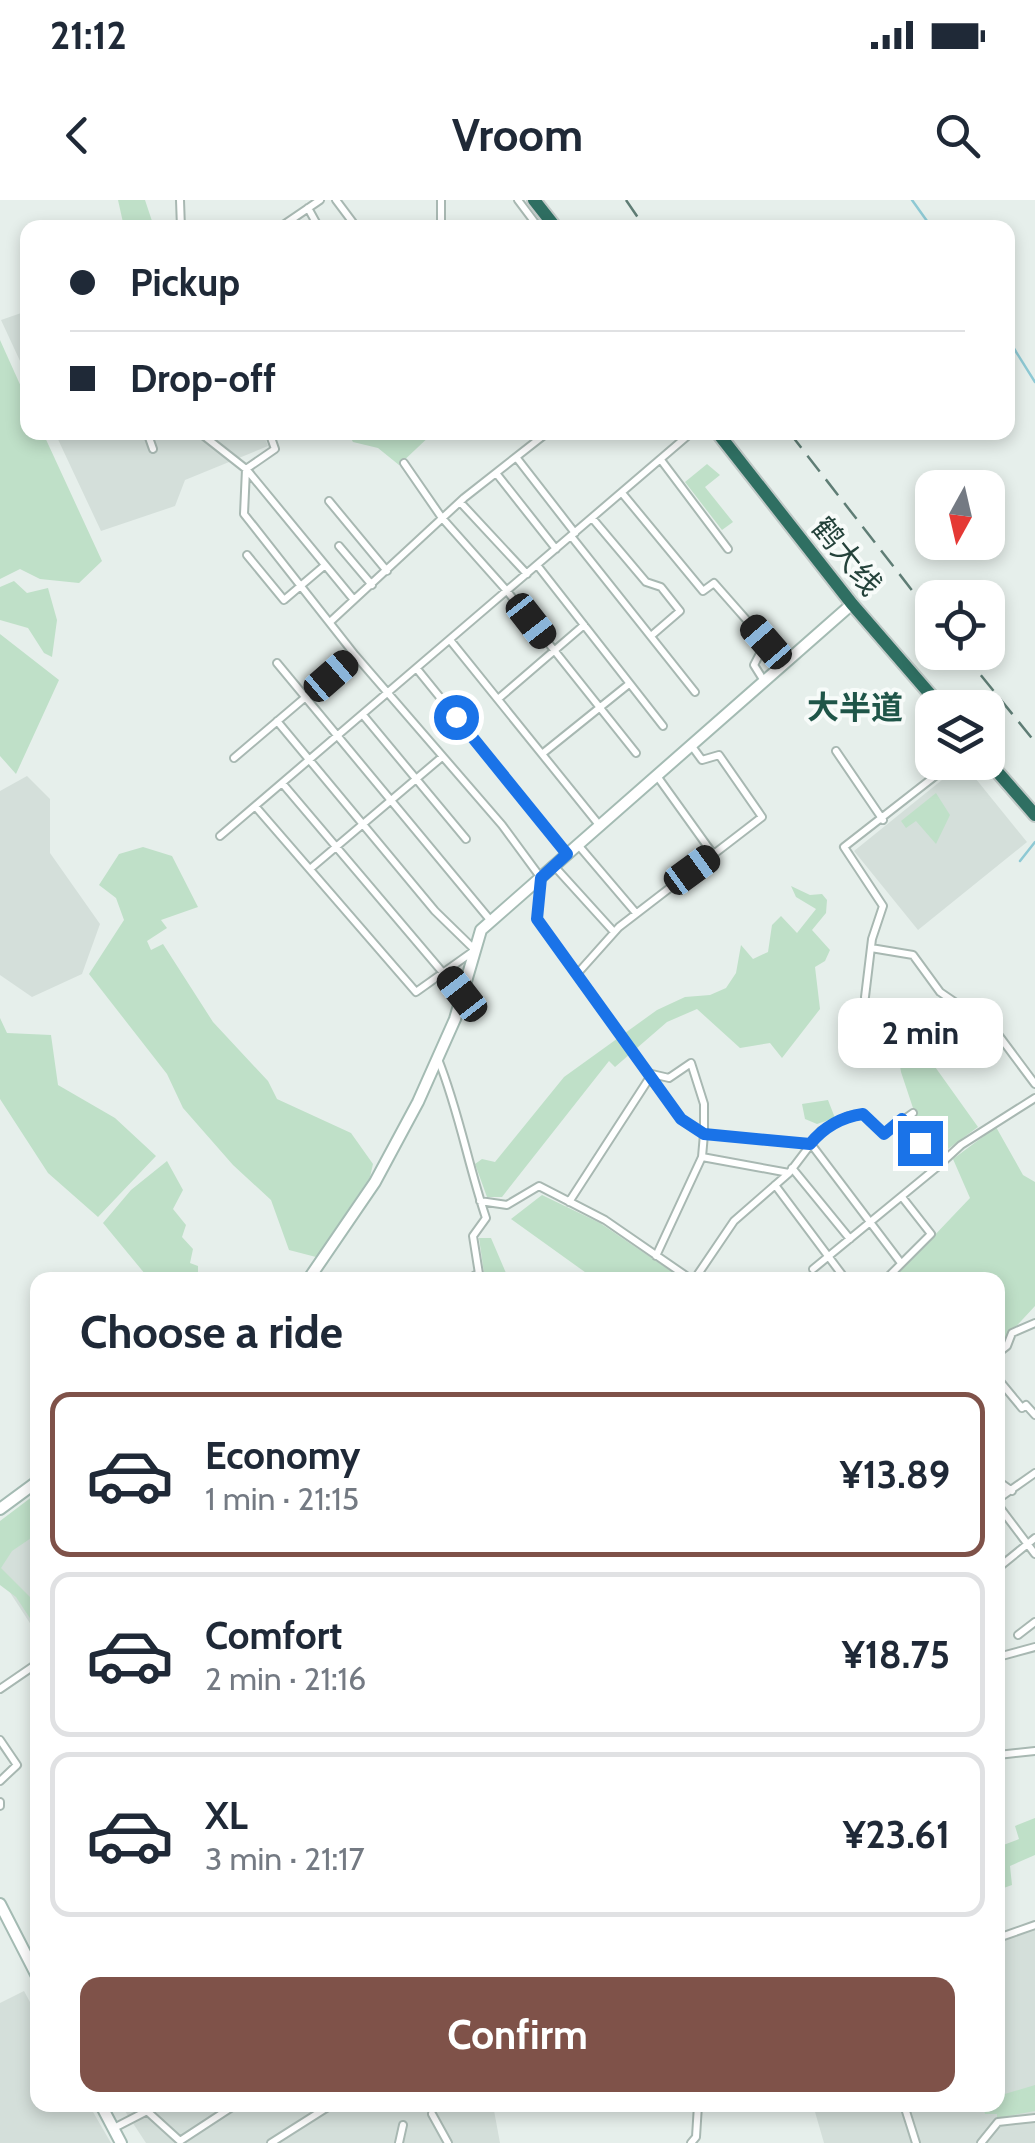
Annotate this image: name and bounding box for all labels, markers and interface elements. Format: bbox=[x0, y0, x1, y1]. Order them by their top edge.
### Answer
text: 21:12 bbox=[50, 12, 127, 59]
icon: back bbox=[50, 108, 105, 163]
text: Vroom bbox=[452, 108, 583, 162]
icon: search bbox=[930, 108, 985, 163]
text: Pickup bbox=[130, 259, 240, 306]
text: Drop-off bbox=[130, 355, 276, 402]
north arrow bbox=[915, 470, 1005, 560]
map controls bbox=[915, 470, 1005, 780]
street label: 鹤大线 bbox=[804, 509, 890, 603]
button: locate bbox=[915, 580, 1005, 670]
car bbox=[501, 588, 561, 654]
car bbox=[735, 610, 797, 674]
car bbox=[299, 645, 363, 707]
district label: 大半道 bbox=[807, 688, 903, 727]
button: layers bbox=[915, 690, 1005, 780]
route start bbox=[434, 695, 479, 740]
car bbox=[659, 840, 725, 900]
car bbox=[432, 961, 492, 1027]
callout: 2 min bbox=[838, 998, 1002, 1068]
text: 2 min bbox=[882, 1013, 959, 1052]
route end bbox=[898, 1121, 943, 1166]
text: Choose a ride bbox=[80, 1305, 343, 1359]
icon: car bbox=[85, 1430, 175, 1520]
text: Economy bbox=[205, 1432, 360, 1479]
text: ¥13.89 bbox=[840, 1451, 950, 1498]
text: 1 min · 21:15 bbox=[205, 1479, 359, 1518]
icon: car bbox=[85, 1610, 175, 1700]
text: Comfort bbox=[205, 1612, 342, 1659]
text: ¥18.75 bbox=[842, 1631, 950, 1678]
text: 2 min · 21:16 bbox=[205, 1659, 366, 1698]
icon: car bbox=[85, 1790, 175, 1880]
text: XL bbox=[205, 1792, 248, 1839]
text: ¥23.61 bbox=[843, 1811, 950, 1858]
text: 3 min · 21:17 bbox=[205, 1839, 365, 1878]
button: Confirm bbox=[80, 1977, 955, 2092]

